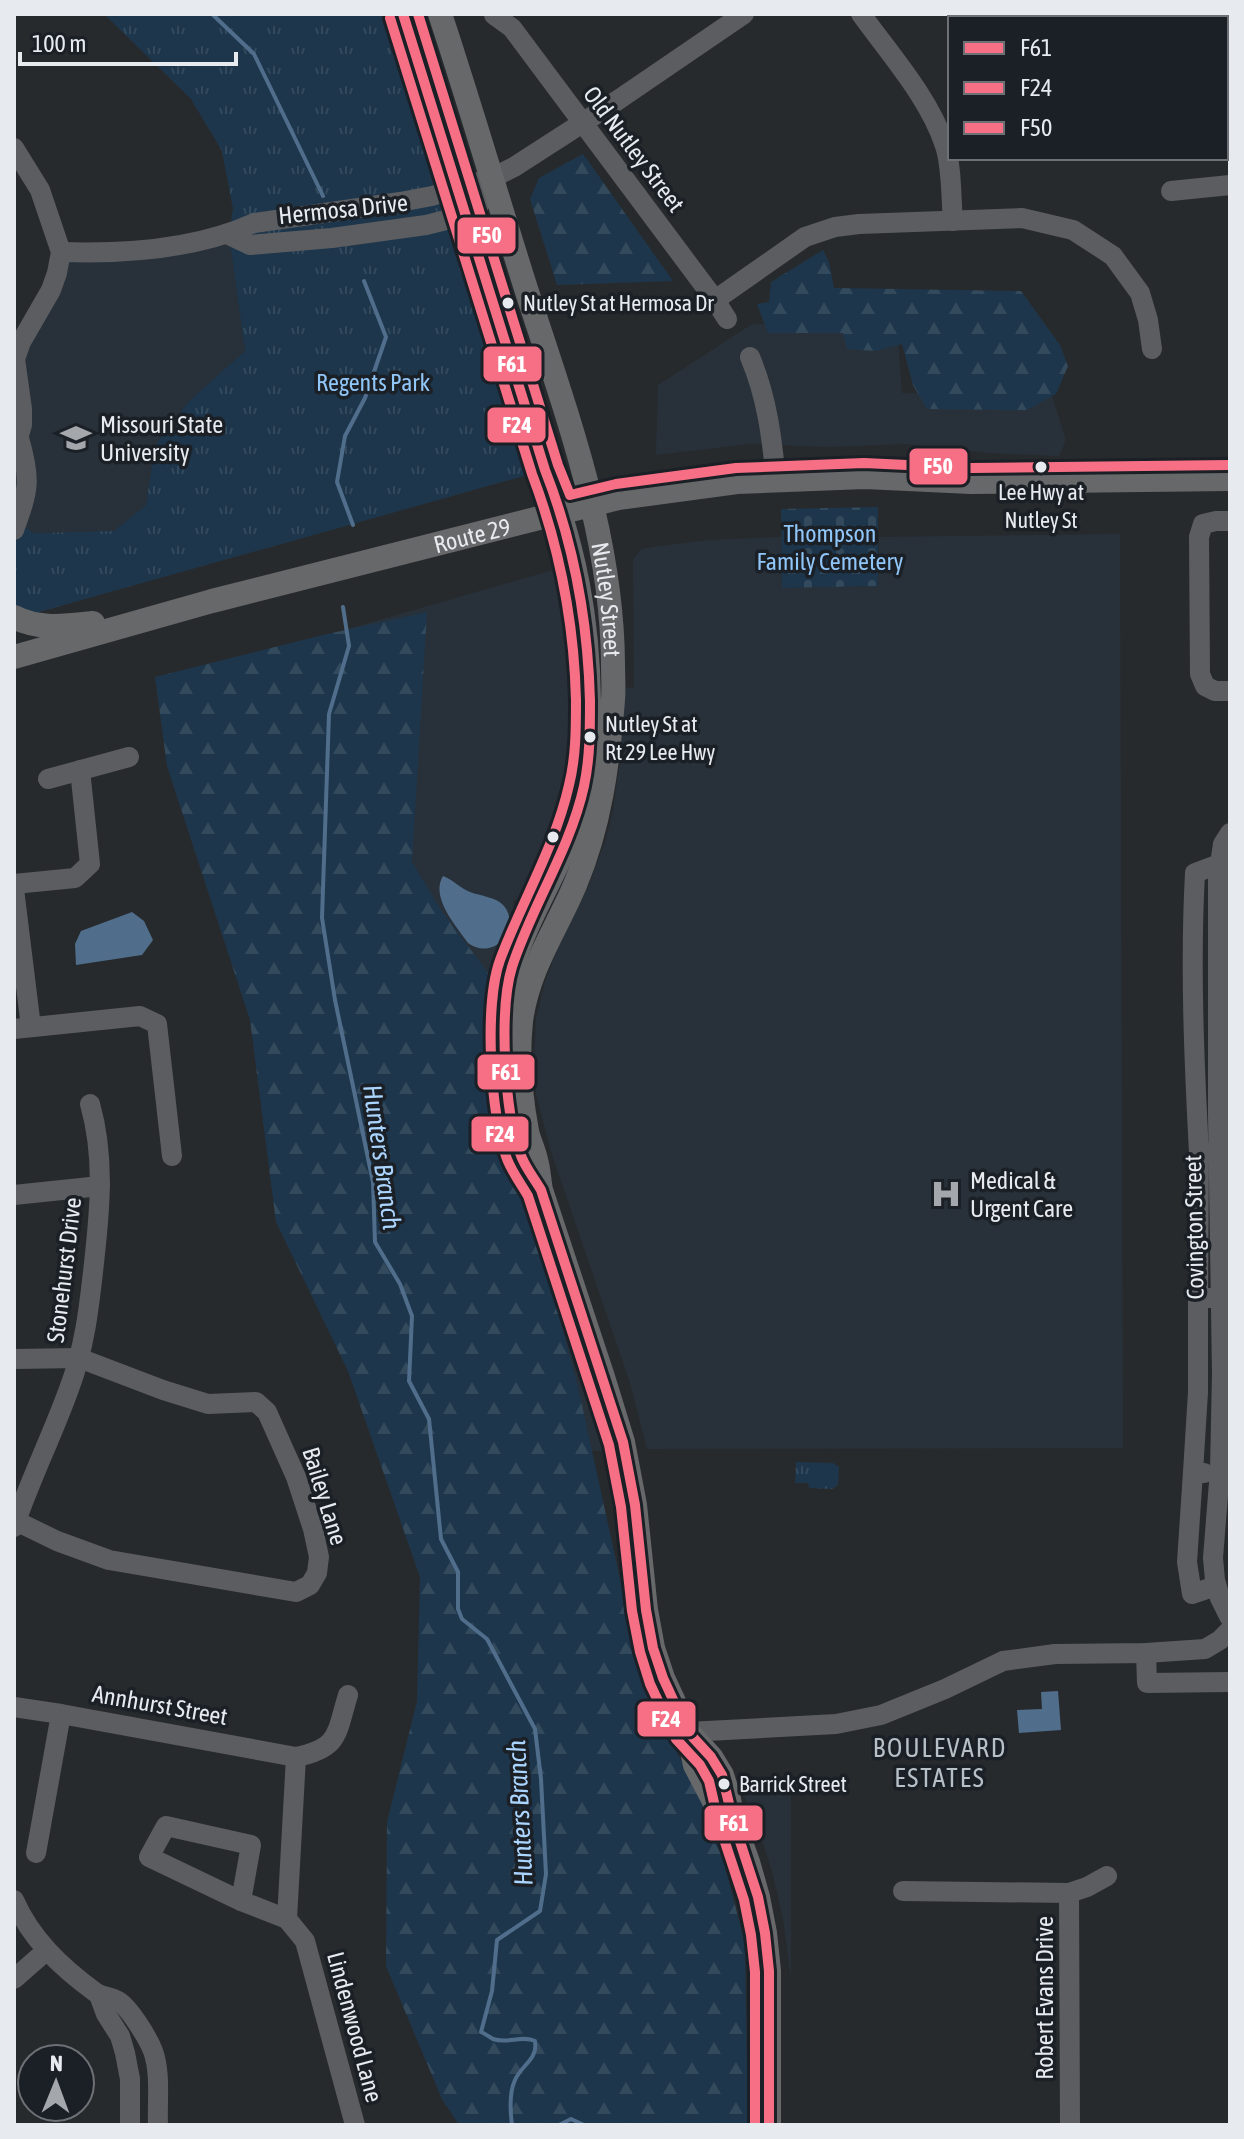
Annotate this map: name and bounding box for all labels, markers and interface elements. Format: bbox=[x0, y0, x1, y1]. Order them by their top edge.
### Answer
scale bar bbox=[20, 16, 236, 66]
legend bbox=[948, 16, 1228, 160]
text: 100 m bbox=[32, 30, 86, 57]
text: F61 bbox=[1020, 34, 1052, 61]
text: F24 bbox=[1020, 74, 1052, 101]
street label: Old Nutley Street bbox=[578, 81, 690, 217]
text: F50 bbox=[1020, 114, 1052, 141]
street label: Hermosa Drive bbox=[277, 189, 409, 229]
line badge: F50 bbox=[456, 216, 517, 255]
text: F50 bbox=[472, 222, 502, 248]
place label: Nutley St at Hermosa Dr bbox=[523, 290, 714, 316]
marker: Nutley St at Hermosa Dr bbox=[500, 295, 516, 311]
line badge: F61 bbox=[482, 345, 543, 383]
text: F61 bbox=[497, 351, 527, 377]
park label: Regents Park bbox=[316, 369, 430, 396]
line badge: F24 bbox=[486, 406, 547, 444]
place label: Missouri State University bbox=[100, 411, 223, 466]
text: F24 bbox=[502, 412, 532, 438]
school or university icon: Missouri State University bbox=[59, 421, 93, 455]
line badge: F50 bbox=[908, 447, 969, 486]
text: F50 bbox=[923, 453, 953, 479]
marker: Lee Hwy at Nutley St bbox=[1033, 459, 1049, 475]
place label: Lee Hwy at Nutley St bbox=[998, 479, 1084, 533]
street label: Route 29 bbox=[431, 512, 513, 558]
park label: Thompson Family Cemetery bbox=[757, 520, 904, 575]
street label: Nutley Street bbox=[587, 540, 626, 657]
place label: Nutley St at Rt 29 Lee Hwy bbox=[605, 711, 715, 765]
marker: Nutley St at Rt 29 Lee Hwy bbox=[582, 729, 598, 745]
unlabelled marker bbox=[545, 829, 561, 845]
line badge: F61 bbox=[476, 1053, 536, 1091]
text: F61 bbox=[491, 1059, 521, 1085]
water label: Hunters Branch bbox=[357, 1083, 407, 1232]
line badge: F24 bbox=[470, 1115, 530, 1153]
text: F24 bbox=[485, 1121, 515, 1147]
street label: Covington Street bbox=[1179, 1154, 1209, 1300]
place label: Medical & Urgent Care bbox=[970, 1167, 1073, 1222]
hospital icon: Medical & Urgent Care bbox=[929, 1177, 963, 1211]
street label: Stonehurst Drive bbox=[42, 1196, 86, 1344]
street label: Bailey Lane bbox=[297, 1444, 353, 1548]
street label: Annhurst Street bbox=[90, 1680, 230, 1730]
line badge: F24 bbox=[636, 1700, 697, 1738]
text: F24 bbox=[651, 1706, 681, 1732]
district label: BOULEVARD ESTATES bbox=[873, 1733, 1007, 1793]
water label: Hunters Branch bbox=[501, 1739, 539, 1887]
place label: Barrick Street bbox=[739, 1771, 847, 1797]
marker: Barrick Street bbox=[716, 1776, 732, 1792]
line badge: F61 bbox=[703, 1804, 764, 1842]
text: F61 bbox=[719, 1810, 749, 1836]
street label: Robert Evans Drive bbox=[1031, 1916, 1058, 2080]
street label: Lindenwood Lane bbox=[322, 1949, 388, 2105]
north arrow bbox=[16, 2043, 96, 2123]
text: N bbox=[50, 2050, 63, 2076]

